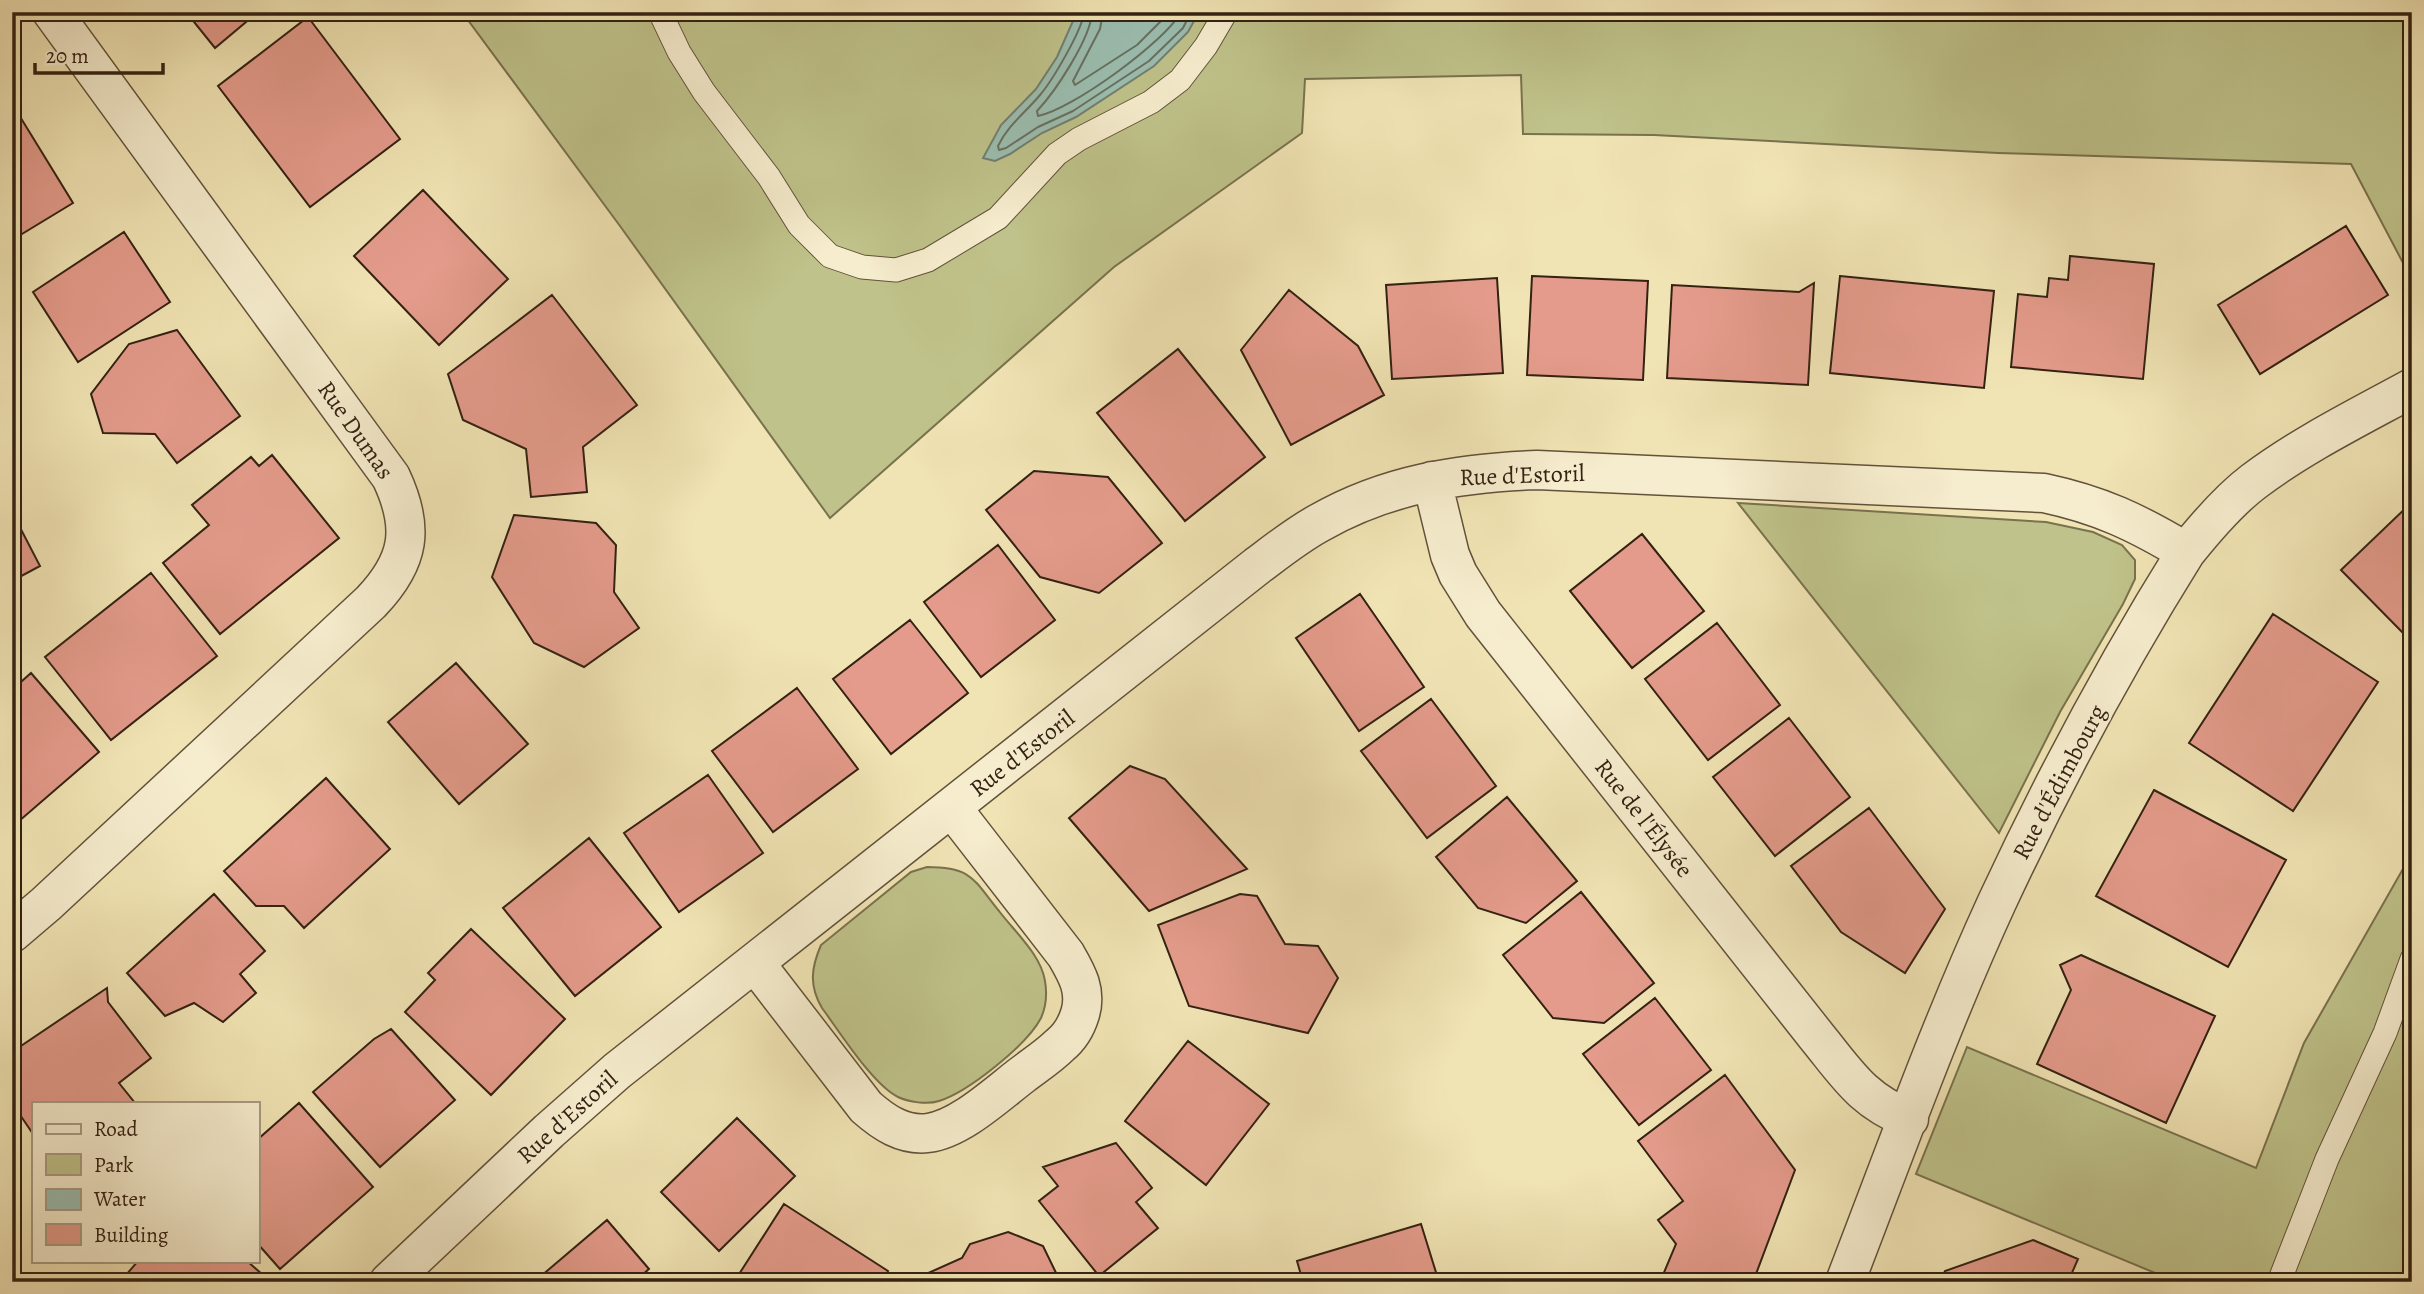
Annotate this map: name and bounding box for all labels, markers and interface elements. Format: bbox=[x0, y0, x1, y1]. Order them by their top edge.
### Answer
scale bar bbox=[35, 32, 163, 76]
text: 20 m bbox=[46, 42, 89, 70]
street label: Rue Dumas bbox=[310, 375, 402, 485]
street label: Rue d'Estoril bbox=[1459, 457, 1585, 493]
street label: Rue d'Édimbourg bbox=[2005, 699, 2113, 865]
street label: Rue d'Estoril bbox=[963, 702, 1081, 804]
street label: Rue de l'Élysée bbox=[1587, 752, 1701, 884]
street label: Rue d'Estoril bbox=[510, 1063, 624, 1171]
legend bbox=[32, 1102, 259, 1262]
text: Road bbox=[94, 1115, 138, 1143]
text: Park bbox=[94, 1151, 134, 1179]
text: Water bbox=[93, 1185, 146, 1213]
text: Building bbox=[94, 1221, 169, 1249]

